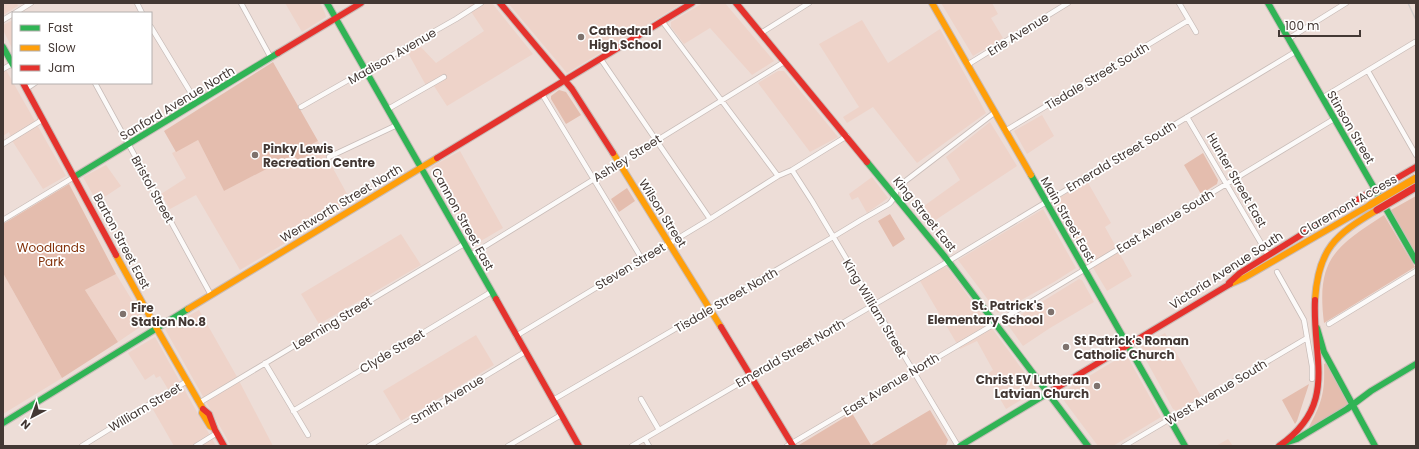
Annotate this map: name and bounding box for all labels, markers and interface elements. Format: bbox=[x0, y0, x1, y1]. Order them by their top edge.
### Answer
street label: Erie Avenue bbox=[984, 8, 1052, 60]
legend bbox=[12, 12, 152, 84]
scale bar bbox=[1279, 12, 1360, 38]
text: 100 m bbox=[1285, 17, 1319, 34]
text: Fast bbox=[48, 19, 73, 36]
place label: Cathedral High School bbox=[589, 22, 662, 53]
street label: Madison Avenue bbox=[345, 24, 439, 88]
marker: Cathedral High School bbox=[576, 32, 586, 42]
street label: Tisdale Street South bbox=[1042, 38, 1152, 114]
text: Slow bbox=[48, 39, 76, 56]
text: Jam bbox=[48, 59, 75, 76]
street label: Sanford Avenue North bbox=[116, 62, 238, 144]
street label: Stinson Street bbox=[1323, 87, 1379, 167]
street label: Emerald Street South bbox=[1063, 116, 1179, 196]
street label: Ashley Street bbox=[590, 130, 664, 186]
street label: Hunter Street East bbox=[1203, 130, 1271, 230]
place label: Pinky Lewis Recreation Centre bbox=[263, 140, 375, 171]
marker: Pinky Lewis Recreation Centre bbox=[250, 150, 260, 160]
street label: Bristol Street bbox=[128, 152, 178, 226]
street label: Wentworth Street North bbox=[277, 160, 405, 246]
street label: Cannon Street East bbox=[428, 165, 498, 273]
street label: Claremont Access bbox=[1296, 170, 1400, 240]
street label: King Street East bbox=[889, 173, 961, 255]
street label: Main Street East bbox=[1037, 173, 1099, 265]
street label: Wilson Street bbox=[635, 176, 691, 250]
street label: East Avenue South bbox=[1113, 185, 1217, 257]
street label: Barton Street East bbox=[90, 190, 154, 292]
street label: Victoria Avenue South bbox=[1166, 227, 1286, 313]
street label: Steven Street bbox=[592, 238, 668, 294]
park label: Woodlands Park bbox=[17, 239, 85, 270]
street label: King William Street bbox=[839, 256, 911, 360]
street label: Tisdale Street North bbox=[671, 264, 781, 336]
street label: Leeming Street bbox=[289, 293, 375, 353]
place label: St. Patrick's Elementary School bbox=[928, 297, 1043, 328]
place label: Fire Station No.8 bbox=[131, 299, 206, 330]
marker: St. Patrick's Elementary School bbox=[1046, 307, 1056, 317]
marker: Fire Station No.8 bbox=[118, 309, 128, 319]
street label: Emerald Street North bbox=[732, 315, 848, 391]
street label: Clyde Street bbox=[356, 325, 428, 377]
place label: St Patrick's Roman Catholic Church bbox=[1074, 332, 1189, 363]
marker: St Patrick's Roman Catholic Church bbox=[1061, 342, 1071, 352]
street label: East Avenue North bbox=[840, 349, 942, 419]
street label: West Avenue South bbox=[1162, 355, 1270, 429]
street label: Smith Avenue bbox=[407, 370, 487, 428]
place label: Christ EV Lutheran Latvian Church bbox=[976, 371, 1089, 402]
street label: William Street bbox=[105, 379, 185, 435]
marker: Christ EV Lutheran Latvian Church bbox=[1092, 381, 1102, 391]
north arrow bbox=[12, 397, 52, 437]
text: N bbox=[17, 416, 34, 433]

